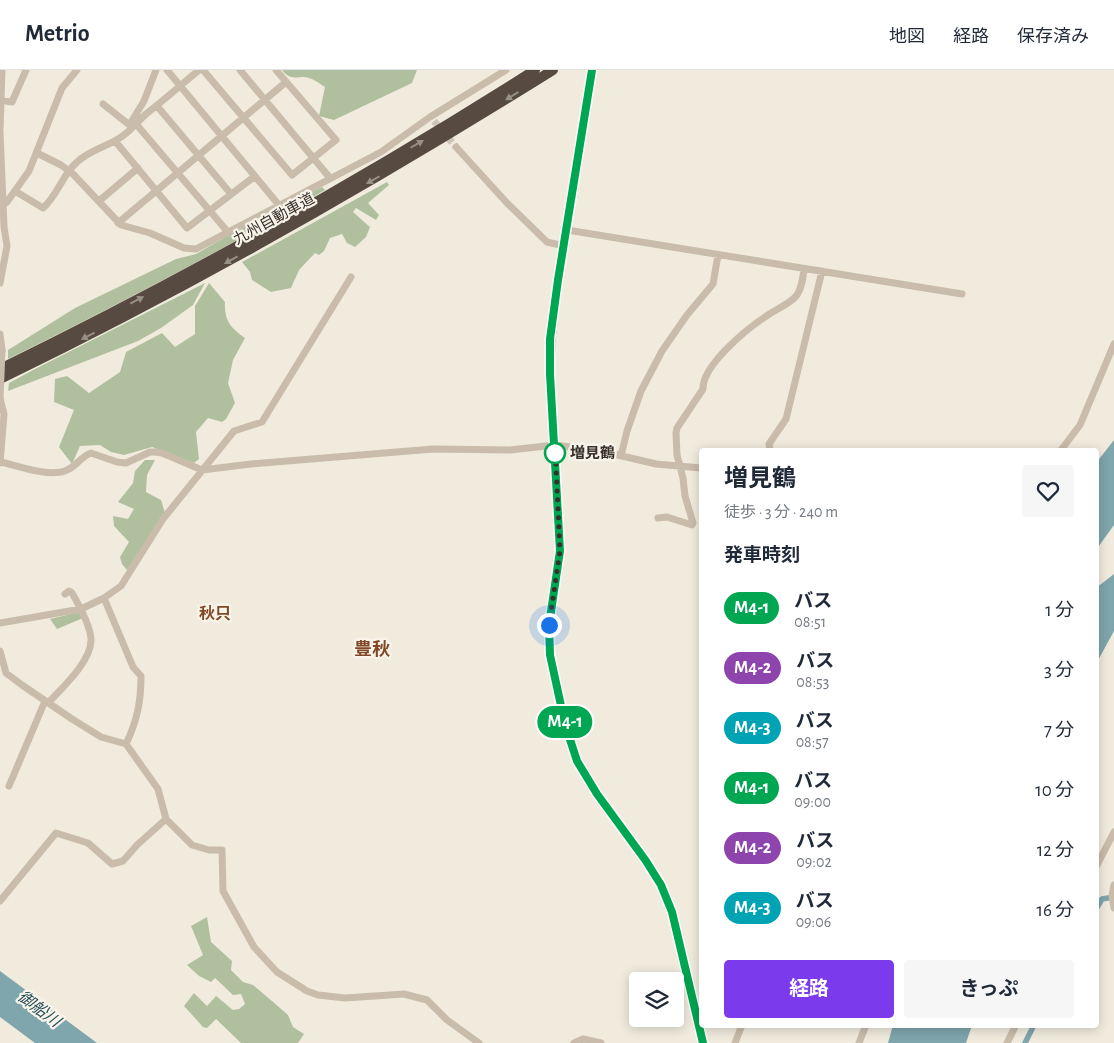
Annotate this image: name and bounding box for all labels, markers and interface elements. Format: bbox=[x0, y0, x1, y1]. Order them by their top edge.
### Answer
text: Metrio bbox=[25, 22, 90, 46]
text: 地図 bbox=[889, 28, 925, 46]
text: 経路 bbox=[953, 28, 989, 46]
text: 保存済み bbox=[1017, 28, 1089, 46]
one-way arrow bbox=[505, 91, 519, 101]
one-way arrow bbox=[410, 139, 423, 148]
one-way arrow bbox=[366, 176, 380, 184]
street label: 九州自動車道 bbox=[230, 189, 317, 247]
one-way arrow bbox=[224, 256, 239, 264]
one-way arrow bbox=[130, 296, 145, 304]
one-way arrow bbox=[81, 332, 95, 340]
marker: 増見鶴 bbox=[544, 442, 566, 464]
place label: 増見鶴 bbox=[570, 444, 615, 461]
button: heart bbox=[1022, 465, 1074, 517]
text: 増見鶴 bbox=[724, 467, 796, 491]
text: 徒歩 · 3 分 · 240 m bbox=[724, 504, 838, 520]
text: 発車時刻 bbox=[724, 546, 800, 565]
text: バス bbox=[794, 592, 832, 611]
text: M4-1 bbox=[734, 599, 769, 617]
text: 1 分 bbox=[1045, 601, 1074, 620]
district label: 秋只 bbox=[199, 605, 231, 622]
your location bbox=[537, 613, 562, 638]
text: 08:51 bbox=[794, 614, 826, 630]
district label: 豊秋 bbox=[354, 639, 390, 659]
text: バス bbox=[796, 652, 834, 671]
text: M4-2 bbox=[734, 659, 771, 677]
text: 3 分 bbox=[1044, 661, 1074, 680]
text: 08:53 bbox=[796, 674, 829, 690]
line badge: M4-1 bbox=[530, 706, 600, 738]
text: バス bbox=[796, 712, 834, 731]
text: M4-1 bbox=[547, 713, 583, 731]
text: M4-3 bbox=[734, 719, 771, 737]
text: 7 分 bbox=[1044, 721, 1074, 740]
text: 08:57 bbox=[796, 734, 829, 750]
text: バス bbox=[794, 772, 832, 791]
text: M4-1 bbox=[734, 779, 769, 797]
text: 10 分 bbox=[1035, 781, 1074, 800]
text: 09:00 bbox=[794, 794, 831, 810]
text: バス bbox=[796, 832, 834, 851]
text: M4-2 bbox=[734, 839, 771, 857]
text: 12 分 bbox=[1037, 841, 1074, 860]
text: 09:02 bbox=[796, 854, 832, 870]
text: バス bbox=[796, 892, 834, 911]
text: M4-3 bbox=[734, 899, 771, 917]
text: 16 分 bbox=[1036, 901, 1074, 920]
text: 09:06 bbox=[796, 914, 831, 930]
button: 経路 bbox=[724, 960, 894, 1018]
button: きっぷ bbox=[904, 960, 1074, 1018]
map controls bbox=[629, 972, 684, 1027]
button: layers bbox=[629, 972, 684, 1027]
water label: 御船川 bbox=[15, 987, 65, 1031]

